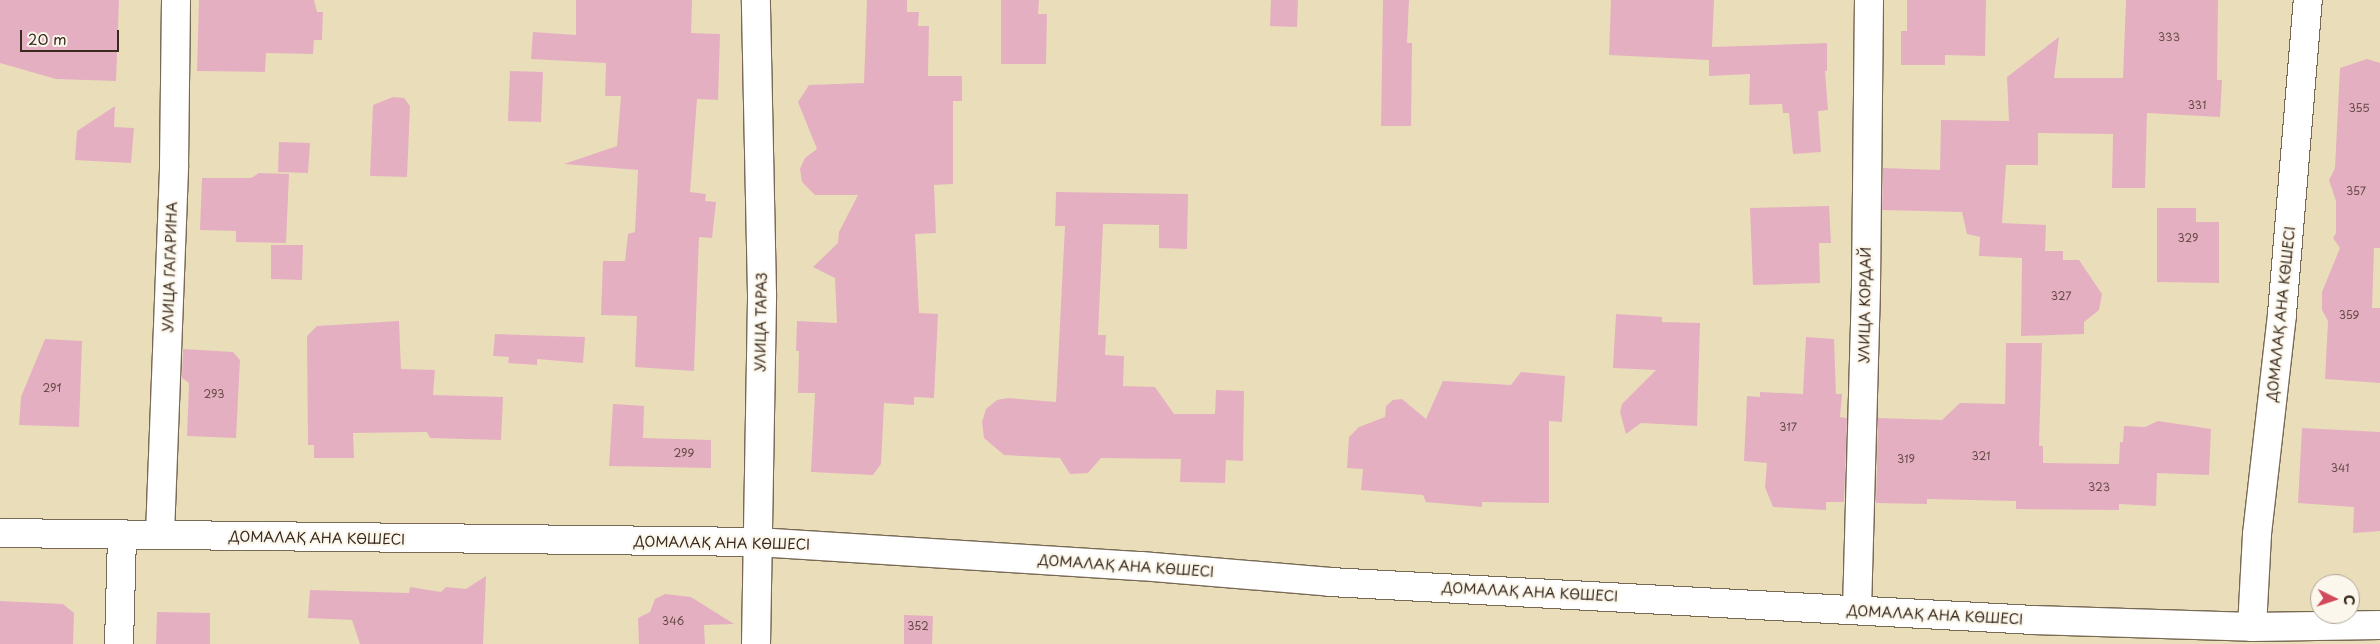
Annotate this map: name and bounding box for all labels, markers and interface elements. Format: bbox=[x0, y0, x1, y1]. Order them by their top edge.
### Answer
scale bar bbox=[22, 20, 121, 52]
text: 20 m bbox=[28, 27, 67, 50]
house number: 333 bbox=[2158, 30, 2180, 44]
house number: 331 bbox=[2188, 98, 2206, 112]
house number: 355 bbox=[2348, 101, 2370, 115]
house number: 357 bbox=[2346, 184, 2366, 198]
street label: УЛИЦА ГАГАРИНА bbox=[159, 201, 181, 333]
street label: ДОМАЛАҚ АНА КӨШЕСІ bbox=[2263, 226, 2299, 402]
house number: 329 bbox=[2177, 231, 2199, 245]
street label: УЛИЦА КОРДАЙ bbox=[1856, 246, 1874, 364]
street label: УЛИЦА ТАРАЗ bbox=[752, 271, 770, 373]
house number: 327 bbox=[2051, 289, 2071, 303]
house number: 359 bbox=[2339, 308, 2359, 322]
house number: 291 bbox=[43, 381, 61, 395]
house number: 293 bbox=[204, 387, 224, 401]
house number: 317 bbox=[1779, 420, 1797, 434]
house number: 299 bbox=[674, 446, 694, 460]
house number: 321 bbox=[1972, 449, 1990, 463]
house number: 319 bbox=[1897, 452, 1915, 466]
house number: 341 bbox=[2331, 461, 2349, 475]
house number: 323 bbox=[2088, 480, 2110, 494]
street label: ДОМАЛАҚ АНА КӨШЕСІ bbox=[229, 528, 405, 548]
street label: ДОМАЛАҚ АНА КӨШЕСІ bbox=[634, 533, 810, 553]
street label: ДОМАЛАҚ АНА КӨШЕСІ bbox=[1038, 552, 1214, 580]
north arrow bbox=[2310, 574, 2360, 624]
street label: ДОМАЛАҚ АНА КӨШЕСІ bbox=[1442, 579, 1618, 605]
text: С bbox=[2339, 594, 2360, 606]
street label: ДОМАЛАҚ АНА КӨШЕСІ bbox=[1847, 602, 2023, 628]
house number: 346 bbox=[662, 614, 684, 628]
house number: 352 bbox=[907, 619, 929, 633]

